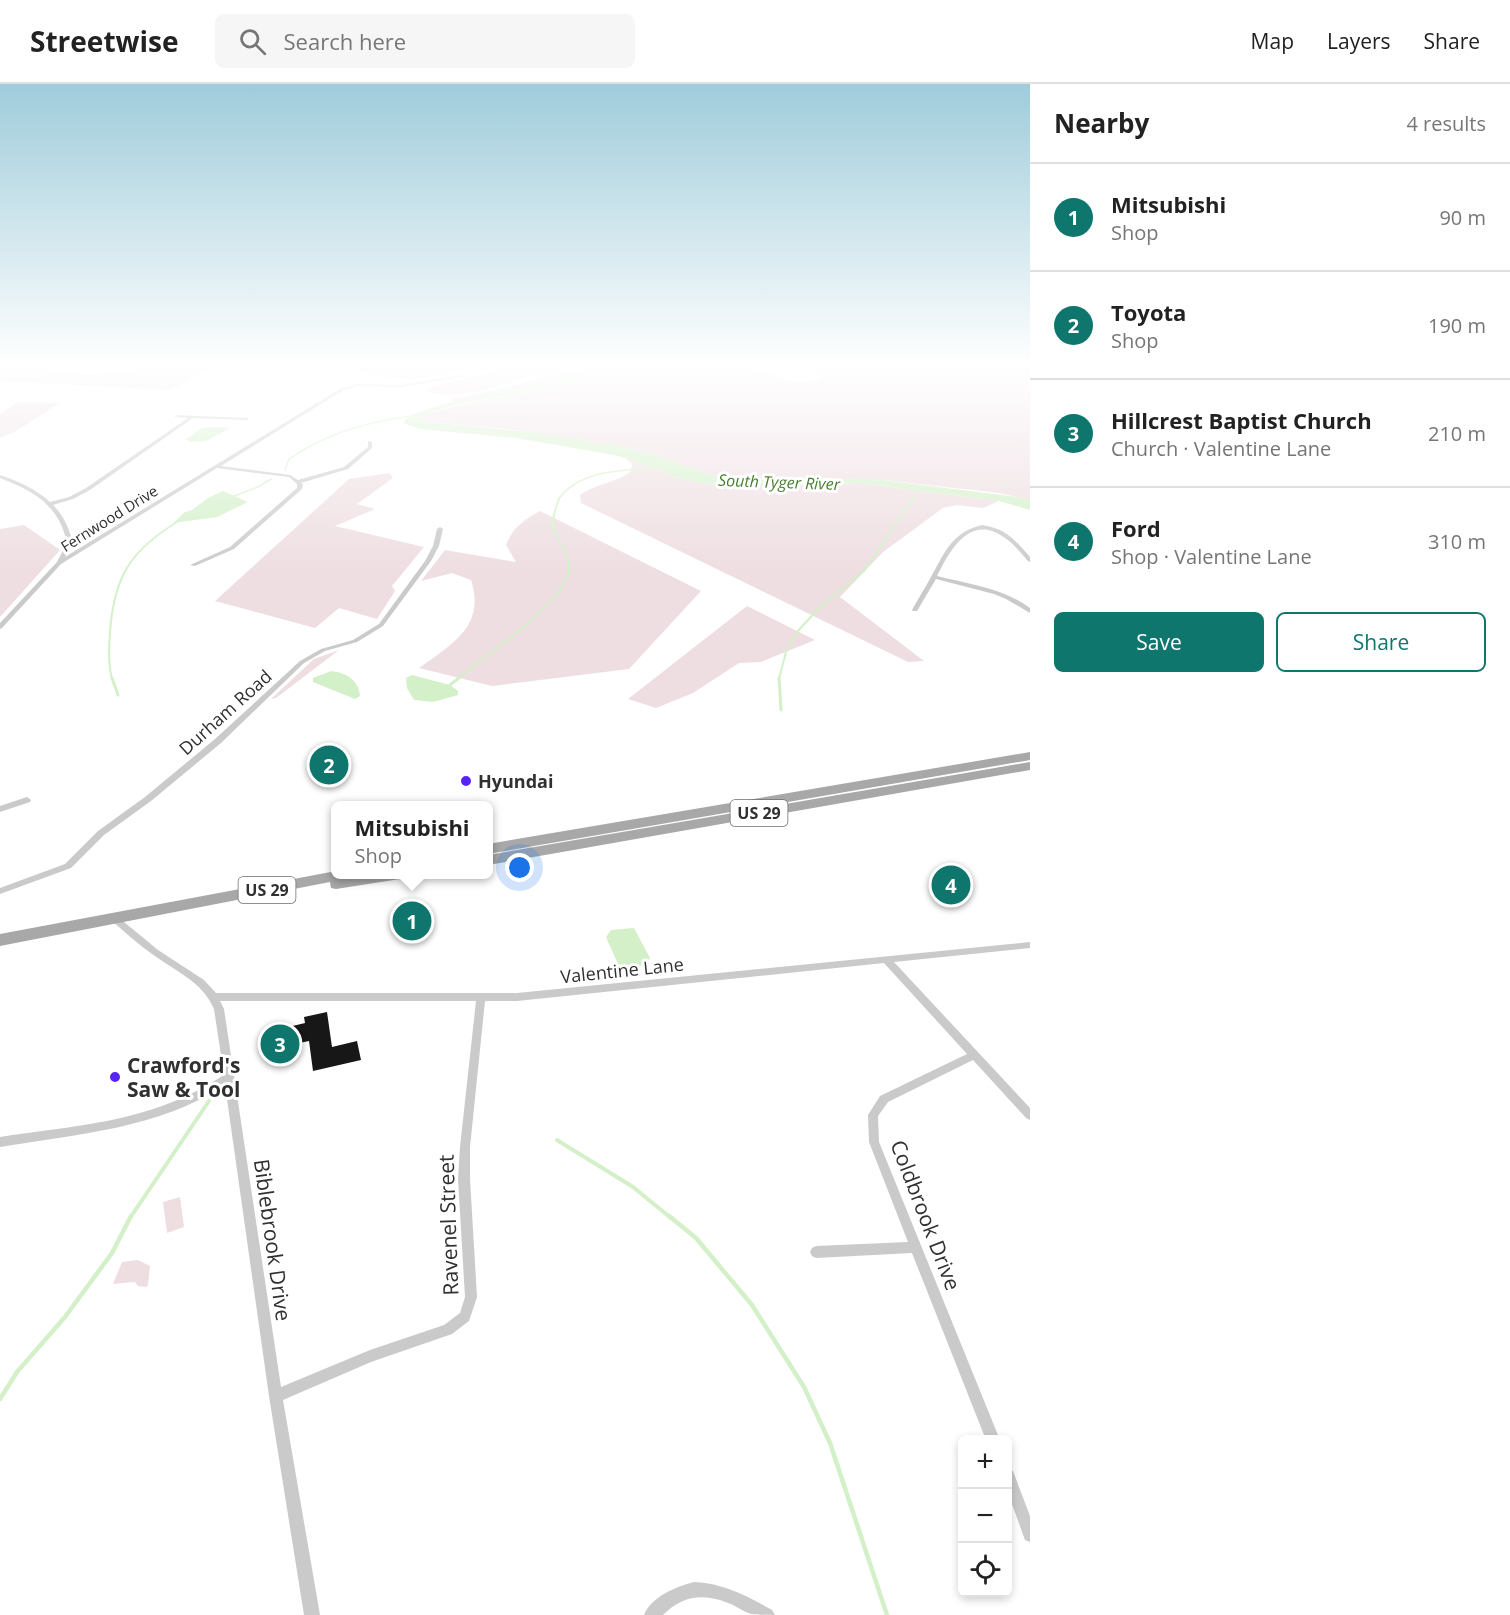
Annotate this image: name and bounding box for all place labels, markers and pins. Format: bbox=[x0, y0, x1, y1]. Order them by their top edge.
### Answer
pin: 2 bbox=[310, 742, 348, 788]
place label: Hyundai bbox=[478, 769, 553, 793]
marker: Hyundai bbox=[459, 774, 473, 788]
pin: 4 bbox=[932, 862, 970, 908]
pin: 1 bbox=[392, 898, 432, 944]
pin: 3 bbox=[260, 1022, 300, 1066]
place label: Crawford's Saw & Tool bbox=[127, 1051, 241, 1103]
marker: Crawford's Saw & Tool bbox=[108, 1070, 122, 1084]

